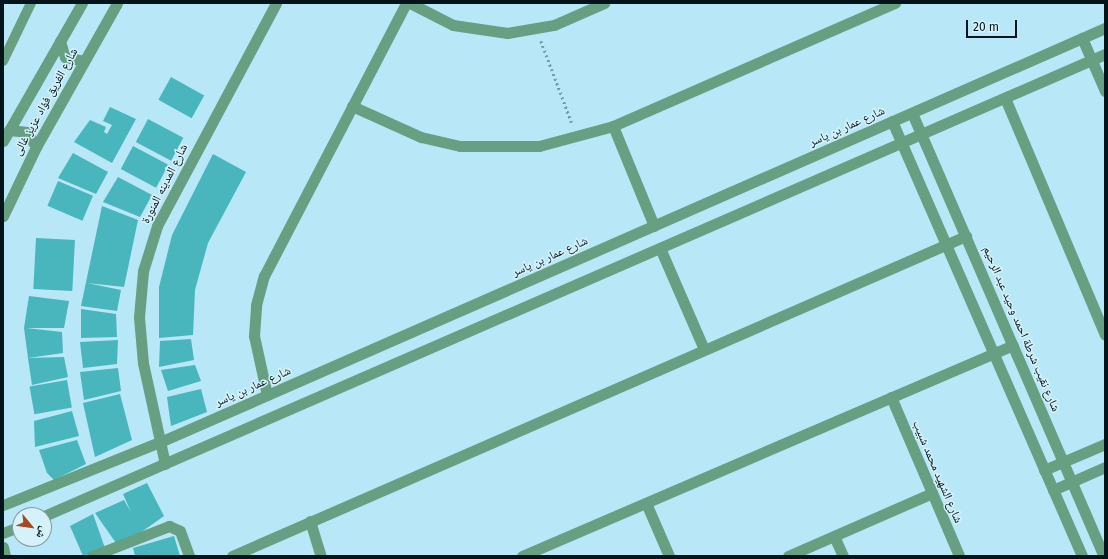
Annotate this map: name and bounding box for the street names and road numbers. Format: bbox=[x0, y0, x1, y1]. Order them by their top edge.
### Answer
street label: شارع الفريق فؤاد عزيز غالى bbox=[10, 46, 82, 158]
street label: شارع عمار بن ياسر bbox=[807, 104, 887, 150]
street label: شارع المدينه المنورة bbox=[139, 142, 191, 226]
street label: شارع عمار بن ياسر bbox=[510, 234, 590, 280]
street label: شارع نقيب شرطة احمد وحيد عبد الرحيم bbox=[980, 244, 1062, 414]
street label: شارع عمار بن ياسر bbox=[213, 364, 293, 410]
street label: شارع الشهيد محمد شبيب bbox=[909, 419, 965, 525]

